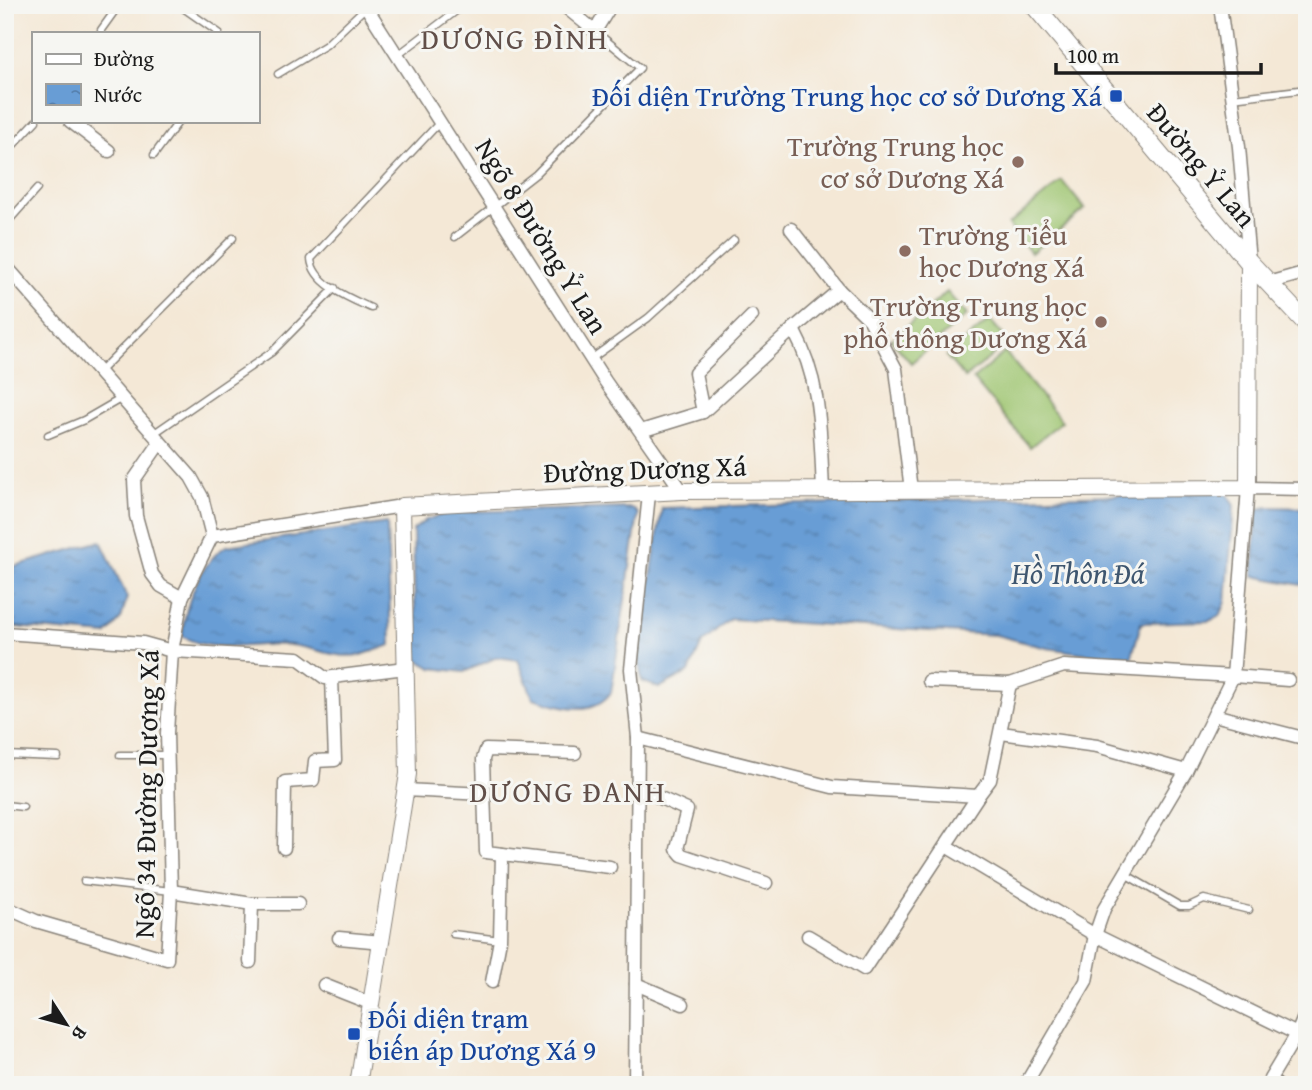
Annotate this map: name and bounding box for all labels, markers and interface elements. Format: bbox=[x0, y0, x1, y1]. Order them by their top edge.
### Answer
district label: DƯƠNG ĐÌNH bbox=[421, 16, 609, 60]
legend bbox=[32, 32, 259, 122]
scale bar bbox=[1056, 32, 1261, 76]
text: 100 m bbox=[1067, 40, 1119, 71]
text: Đường bbox=[94, 43, 155, 74]
place label: Đối diện Trường Trung học cơ sở Dương Xá bbox=[592, 75, 1103, 116]
text: Nước bbox=[94, 79, 142, 110]
marker: Đối diện Trường Trung học cơ sở Dương Xá bbox=[1108, 88, 1124, 104]
street label: Đường Ỷ Lan bbox=[1138, 93, 1267, 236]
place label: Trường Trung học cơ sở Dương Xá bbox=[787, 125, 1005, 198]
street label: Ngõ 8 Đường Ỷ Lan bbox=[466, 130, 619, 342]
marker: Trường Trung học cơ sở Dương Xá bbox=[1010, 154, 1026, 170]
place label: Trường Tiểu học Dương Xá bbox=[919, 214, 1085, 287]
marker: Trường Tiểu học Dương Xá bbox=[897, 243, 913, 259]
place label: Trường Trung học phổ thông Dương Xá bbox=[843, 285, 1088, 358]
marker: Trường Trung học phổ thông Dương Xá bbox=[1093, 314, 1109, 330]
street label: Đường Dương Xá bbox=[543, 444, 748, 493]
water label: Hồ Thôn Đá bbox=[1011, 551, 1145, 595]
street label: Ngõ 34 Đường Dương Xá bbox=[122, 649, 169, 939]
district label: DƯƠNG ĐANH bbox=[469, 769, 667, 813]
north arrow bbox=[32, 988, 102, 1058]
place label: Đối diện trạm biến áp Dương Xá 9 bbox=[368, 997, 596, 1070]
text: B bbox=[65, 1021, 95, 1047]
marker: Đối diện trạm biến áp Dương Xá 9 bbox=[346, 1026, 362, 1042]

